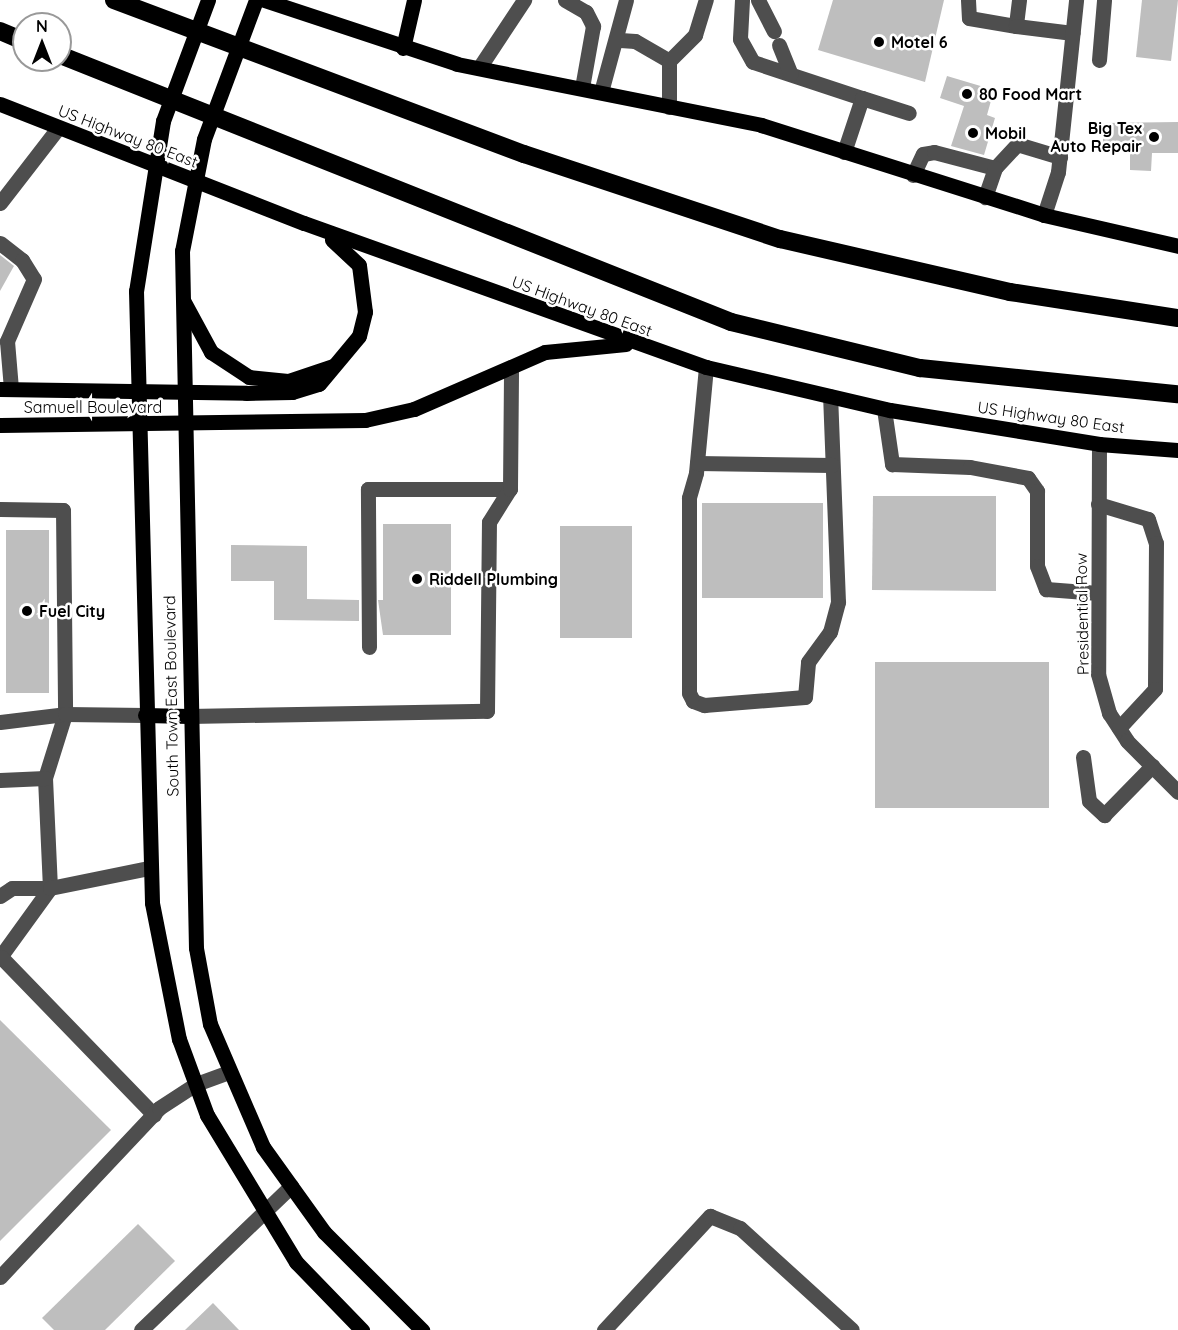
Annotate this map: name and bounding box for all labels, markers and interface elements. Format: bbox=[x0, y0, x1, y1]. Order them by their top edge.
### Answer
north arrow bbox=[12, 12, 72, 72]
text: N bbox=[36, 16, 48, 36]
place label: Motel 6 bbox=[891, 32, 948, 52]
marker: Motel 6 bbox=[872, 35, 886, 49]
place label: 80 Food Mart bbox=[979, 84, 1082, 104]
marker: 80 Food Mart bbox=[960, 87, 974, 101]
street label: US Highway 80 East bbox=[55, 100, 201, 172]
place label: Big Tex Auto Repair bbox=[1050, 118, 1142, 156]
place label: Mobil bbox=[985, 123, 1026, 143]
marker: Mobil bbox=[966, 126, 980, 140]
marker: Big Tex Auto Repair bbox=[1147, 130, 1161, 144]
street label: US Highway 80 East bbox=[509, 272, 655, 340]
street label: Samuell Boulevard bbox=[24, 397, 162, 417]
street label: US Highway 80 East bbox=[976, 397, 1126, 437]
street label: Presidential Row bbox=[1071, 553, 1093, 675]
place label: Riddell Plumbing bbox=[429, 569, 558, 589]
marker: Riddell Plumbing bbox=[410, 572, 424, 586]
street label: South Town East Boulevard bbox=[160, 595, 182, 797]
place label: Fuel City bbox=[39, 601, 105, 621]
marker: Fuel City bbox=[20, 604, 34, 618]

